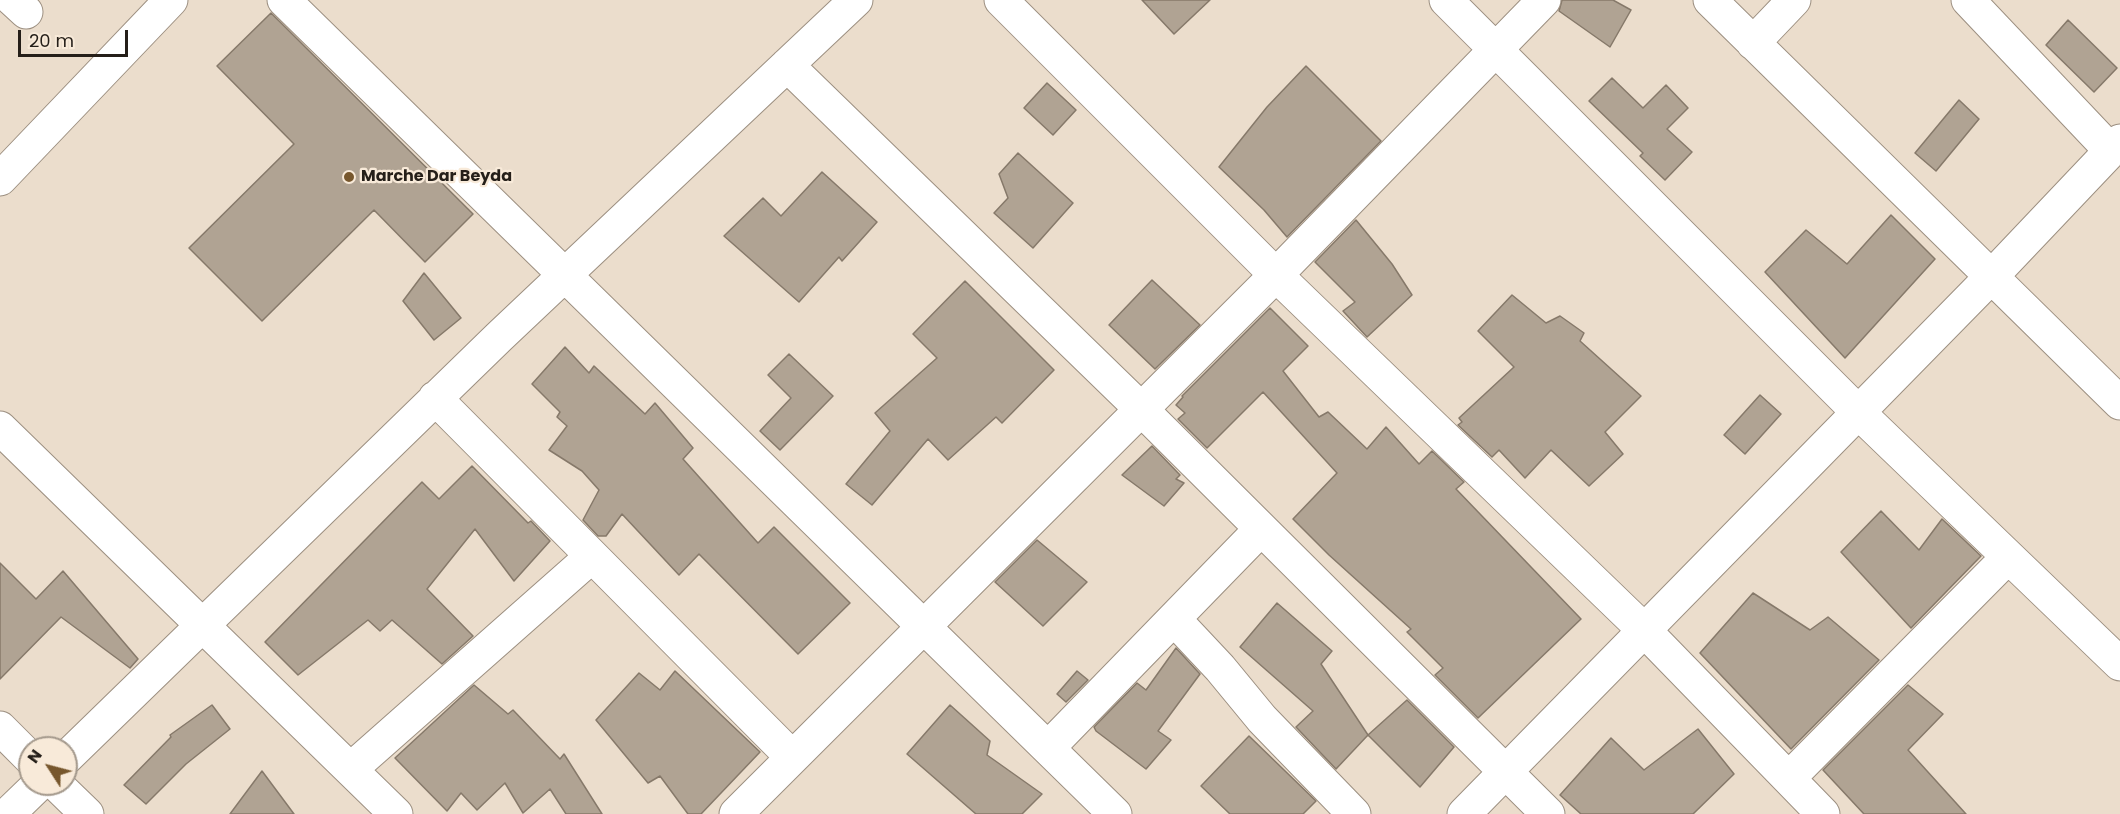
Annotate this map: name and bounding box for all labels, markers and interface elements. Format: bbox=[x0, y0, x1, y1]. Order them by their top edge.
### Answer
scale bar bbox=[21, 18, 130, 56]
text: 20 m bbox=[29, 28, 74, 53]
place label: Marche Dar Beyda bbox=[361, 167, 512, 187]
marker: Marche Dar Beyda bbox=[342, 170, 356, 184]
north arrow bbox=[18, 736, 78, 796]
text: N bbox=[22, 745, 47, 768]

